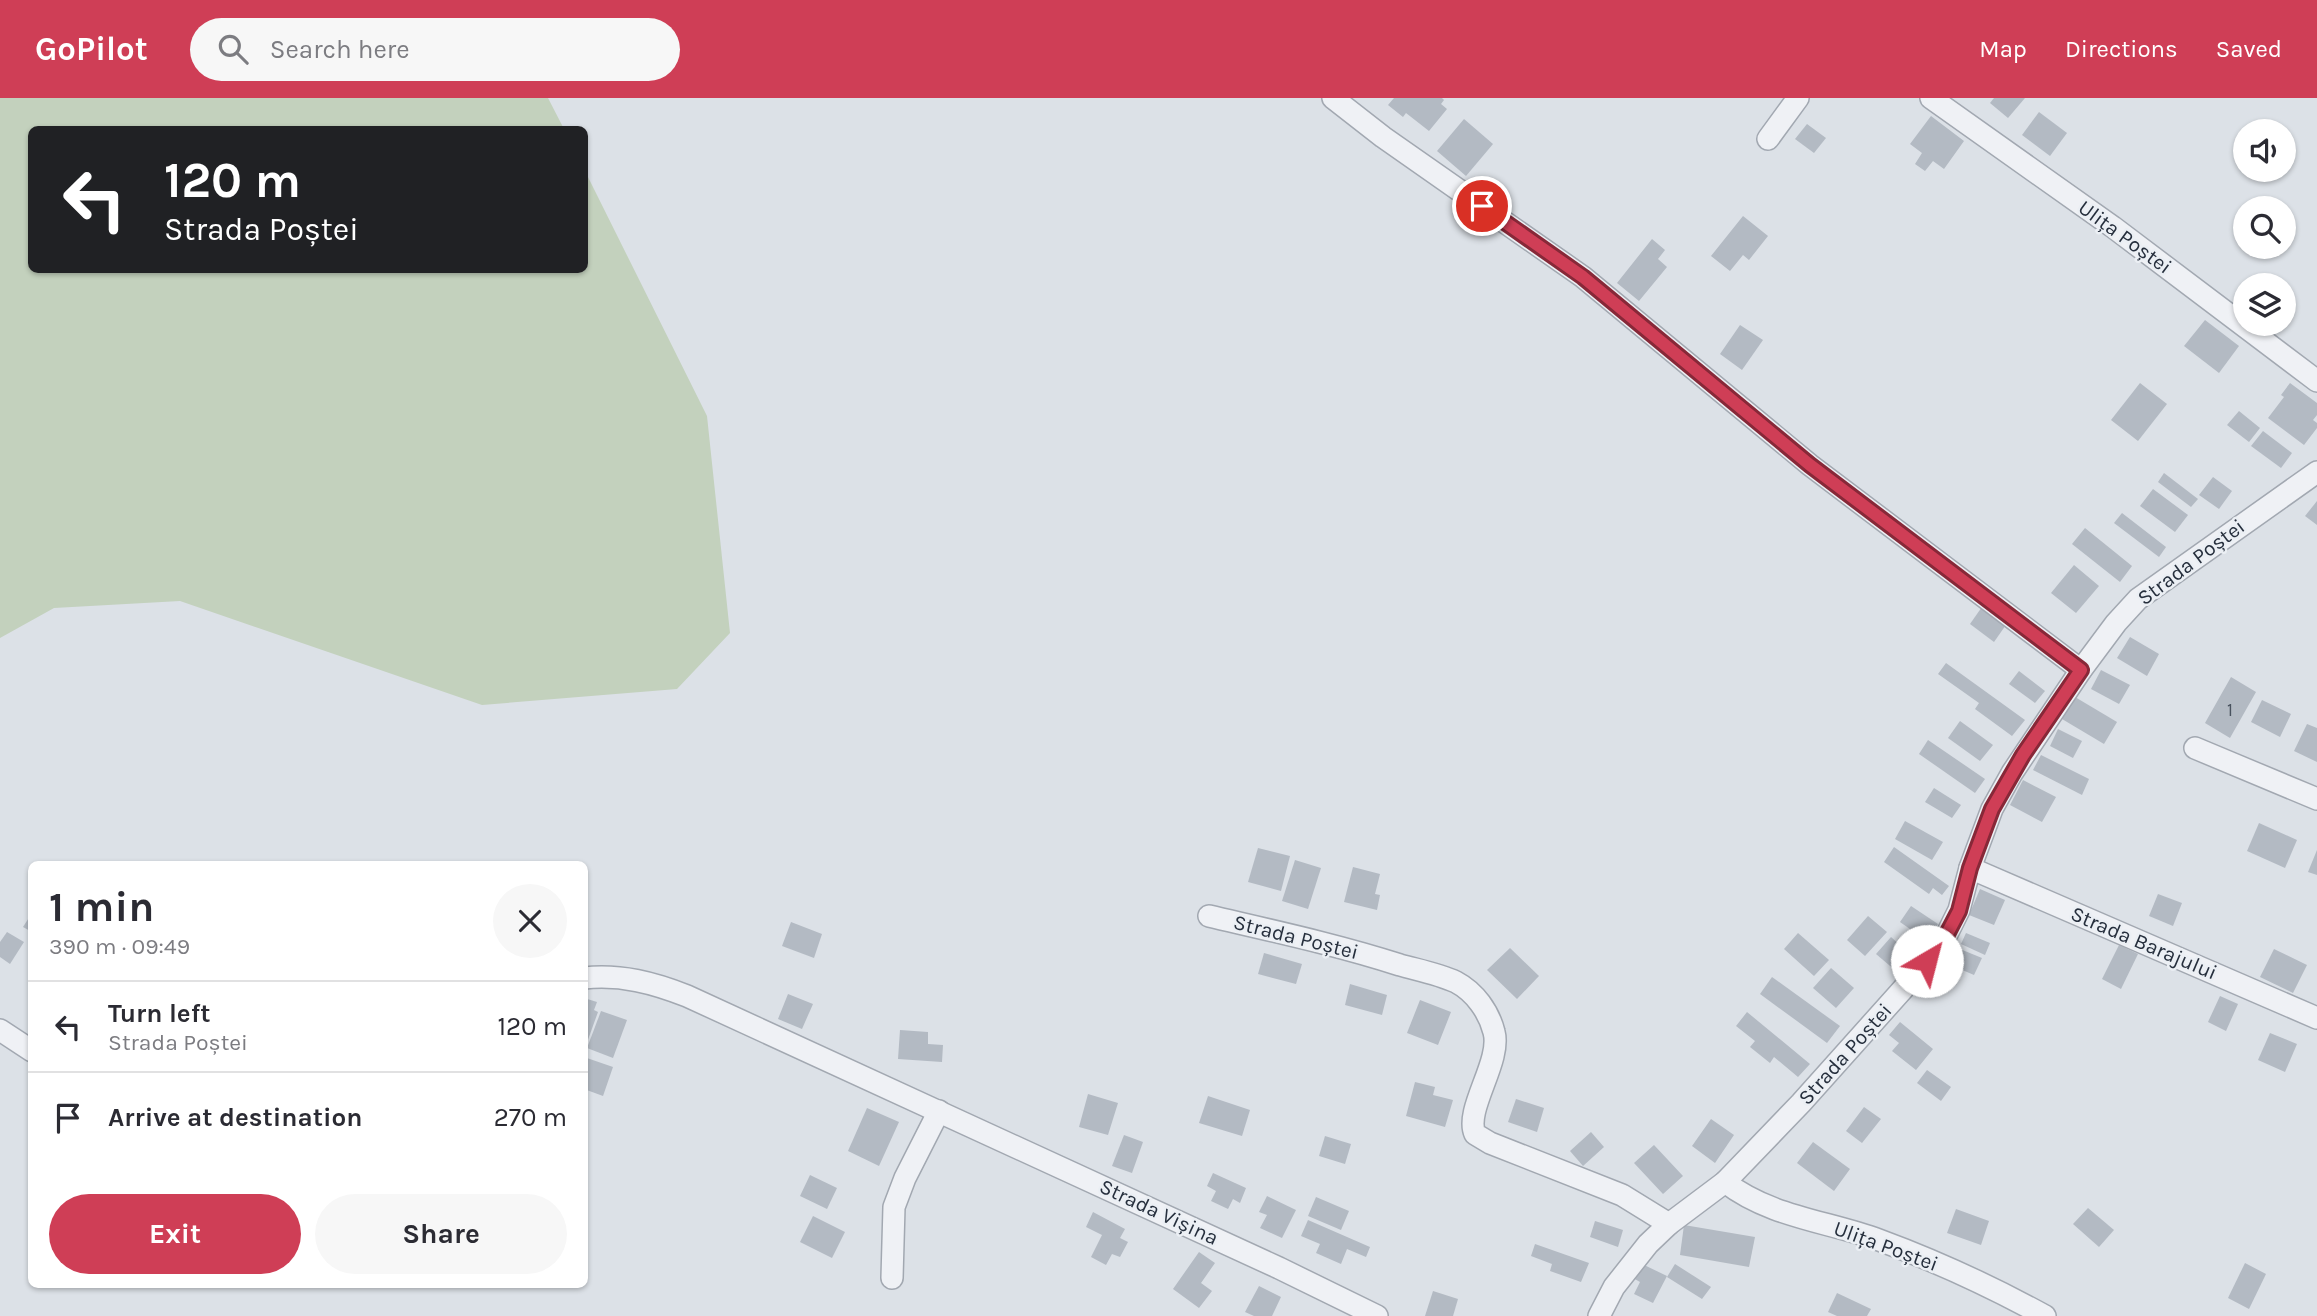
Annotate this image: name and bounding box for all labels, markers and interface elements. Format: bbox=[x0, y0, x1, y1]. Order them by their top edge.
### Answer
search box bbox=[190, 18, 680, 81]
text: GoPilot bbox=[35, 30, 148, 68]
icon: search bbox=[214, 30, 252, 68]
text: Search here bbox=[270, 34, 410, 65]
text: Map bbox=[1979, 35, 2027, 63]
text: Directions bbox=[2065, 35, 2178, 63]
text: Saved bbox=[2216, 35, 2282, 63]
map controls bbox=[2233, 119, 2296, 336]
button: sound bbox=[2233, 119, 2296, 182]
text: 120 m bbox=[164, 152, 301, 209]
icon: left bbox=[49, 154, 140, 245]
pin bbox=[1452, 176, 1512, 236]
icon: arrive bbox=[1463, 187, 1501, 225]
street label: Ulița Poștei bbox=[2074, 195, 2176, 279]
button: search bbox=[2233, 196, 2296, 259]
text: Strada Poștei bbox=[164, 211, 359, 248]
button: layers bbox=[2233, 273, 2296, 336]
street label: Strada Poștei bbox=[2133, 514, 2249, 610]
house number: 1 bbox=[2227, 699, 2233, 721]
text: 1 min bbox=[49, 882, 154, 932]
button: close bbox=[493, 884, 567, 958]
street label: Strada Barajului bbox=[2067, 901, 2221, 985]
street label: Strada Poștei bbox=[1231, 910, 1361, 964]
position arrow bbox=[1890, 924, 1964, 998]
text: 390 m · 09:49 bbox=[49, 933, 190, 960]
text: Turn left bbox=[108, 998, 210, 1029]
street label: Strada Poștei bbox=[1793, 998, 1897, 1110]
icon: left bbox=[49, 1008, 87, 1046]
text: 120 m bbox=[497, 1011, 567, 1042]
text: Strada Poștei bbox=[108, 1029, 248, 1056]
icon: arrive bbox=[49, 1099, 87, 1137]
text: Arrive at destination bbox=[108, 1102, 362, 1133]
text: 270 m bbox=[494, 1102, 567, 1133]
street label: Strada Vișina bbox=[1096, 1174, 1222, 1250]
button: Exit bbox=[49, 1194, 301, 1274]
button: Share bbox=[315, 1194, 567, 1274]
street label: Ulița Poștei bbox=[1831, 1216, 1941, 1276]

